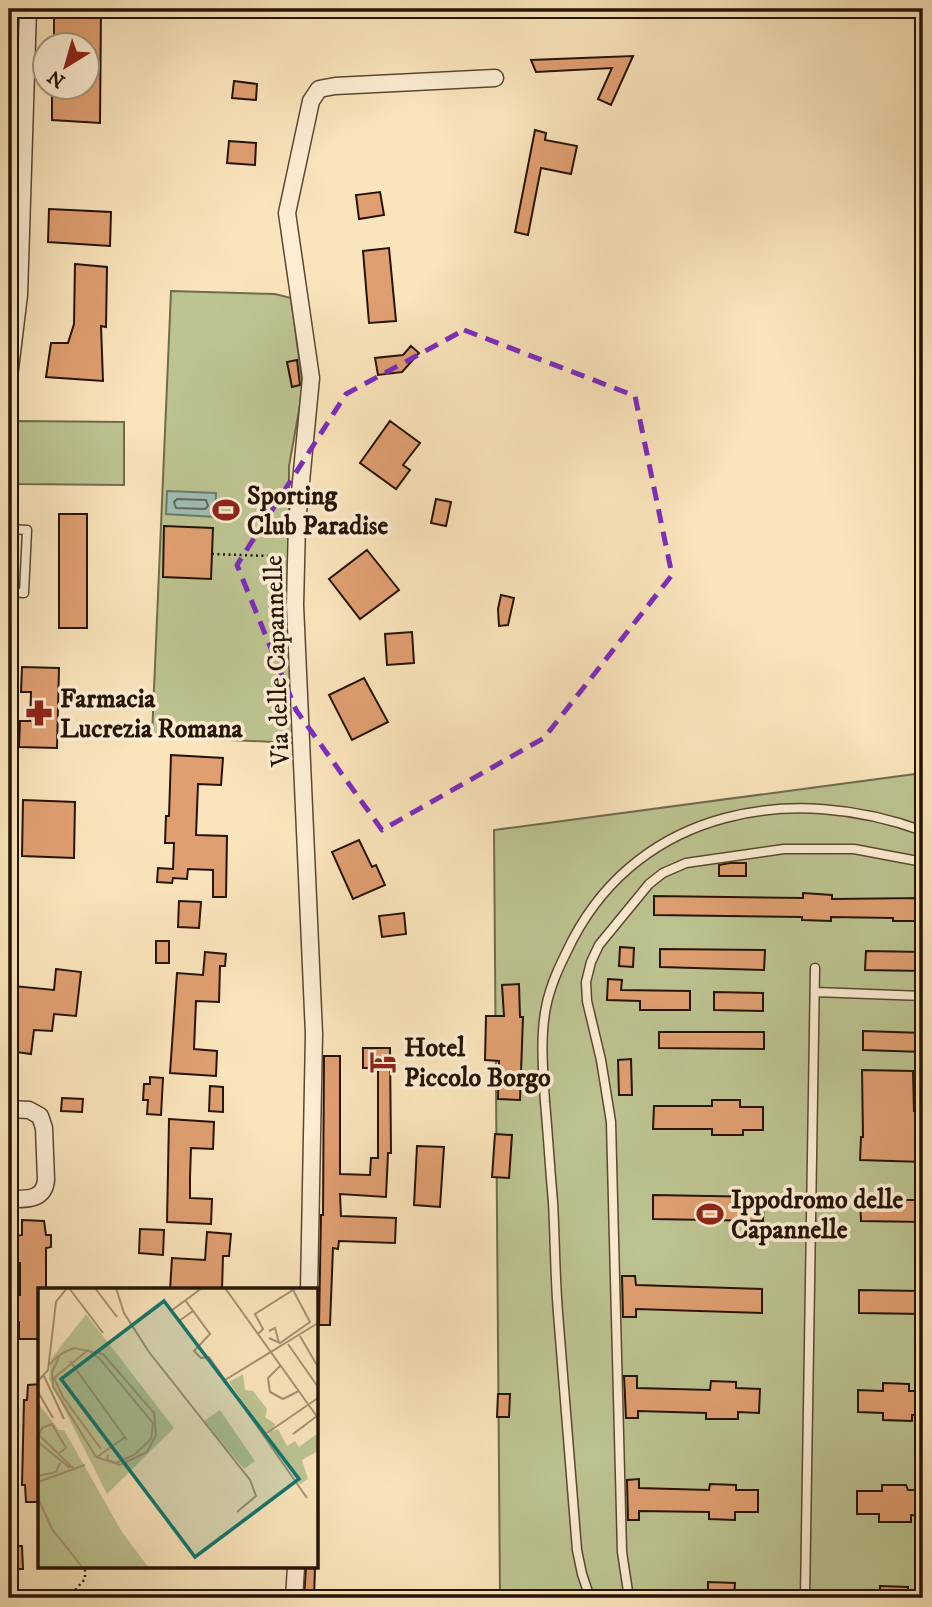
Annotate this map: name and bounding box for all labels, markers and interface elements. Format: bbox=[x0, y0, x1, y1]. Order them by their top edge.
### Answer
north arrow bbox=[32, 32, 102, 102]
text: N bbox=[43, 64, 70, 92]
place label: Sporting Club Paradise bbox=[247, 480, 389, 543]
sports icon: Sporting Club Paradise bbox=[211, 495, 241, 525]
street label: Via delle Capannelle bbox=[257, 555, 298, 768]
place label: Farmacia Lucrezia Romana bbox=[60, 683, 244, 746]
pharmacy icon: Farmacia Lucrezia Romana bbox=[24, 698, 54, 728]
place label: Hotel Piccolo Borgo bbox=[404, 1032, 551, 1095]
hotel icon: Hotel Piccolo Borgo bbox=[368, 1047, 398, 1077]
place label: Ippodromo delle Capannelle bbox=[731, 1184, 903, 1247]
sports icon: Ippodromo delle Capannelle bbox=[695, 1199, 725, 1229]
inset map bbox=[38, 1288, 318, 1568]

